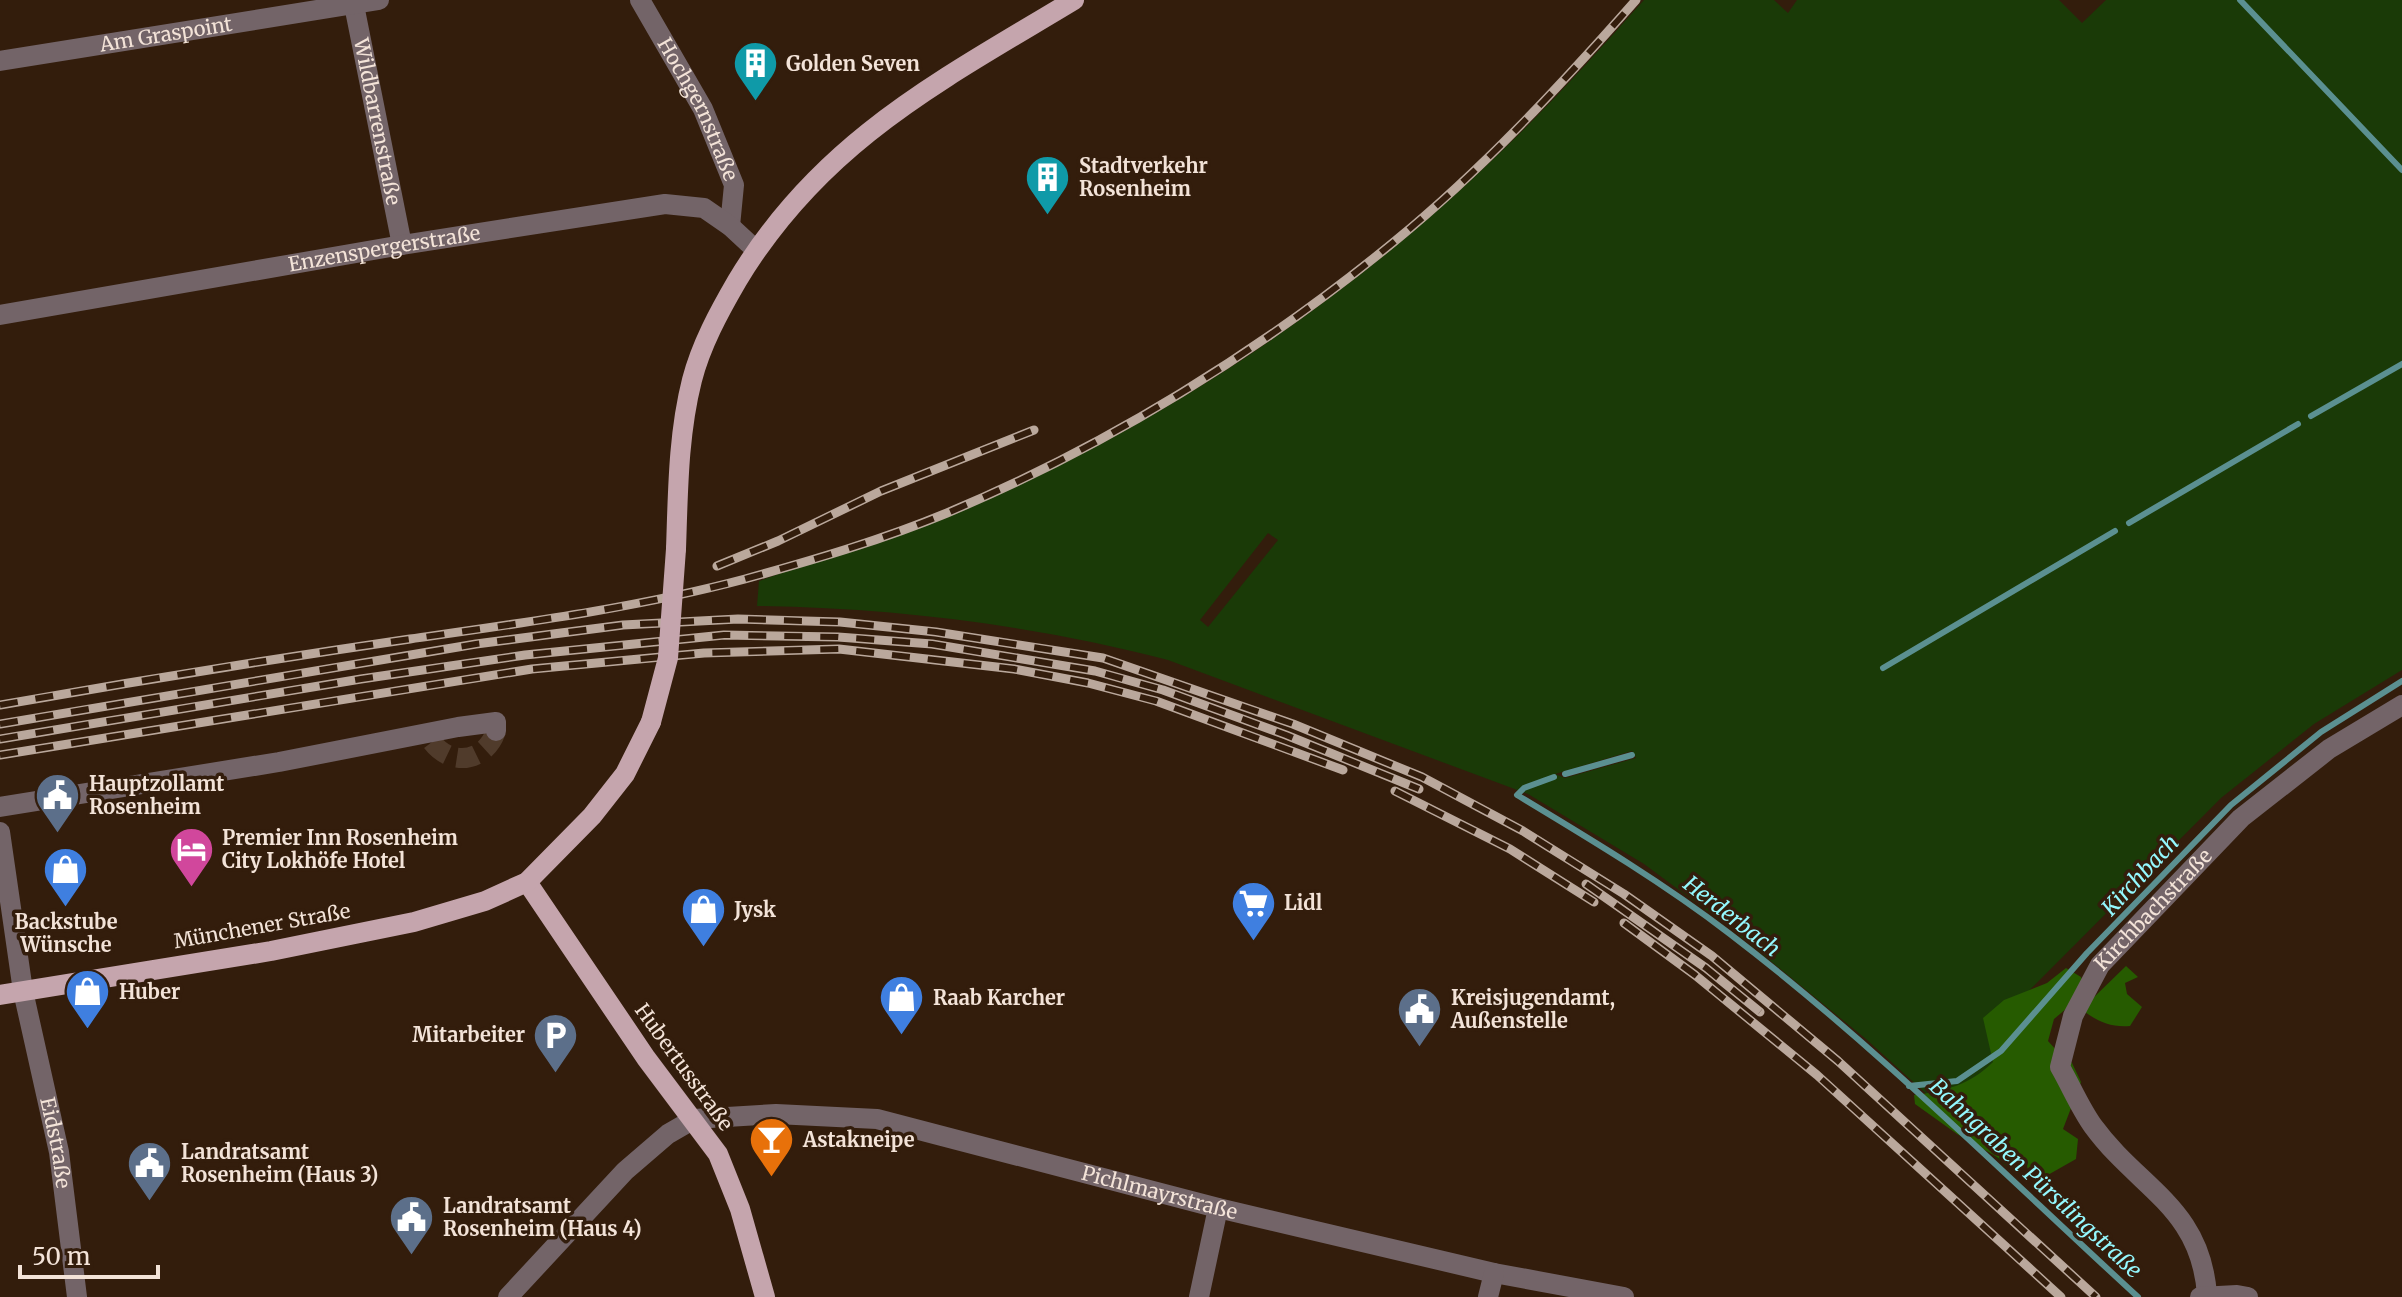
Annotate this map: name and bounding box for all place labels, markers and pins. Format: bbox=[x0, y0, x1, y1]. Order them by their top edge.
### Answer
building icon: Golden Seven bbox=[731, 40, 779, 103]
place label: Golden Seven bbox=[786, 51, 920, 76]
place label: Stadtverkehr Rosenheim bbox=[1079, 153, 1208, 201]
building icon: Stadtverkehr Rosenheim bbox=[1024, 154, 1072, 217]
public building icon: Hauptzollamt Rosenheim bbox=[34, 771, 82, 834]
place label: Hauptzollamt Rosenheim bbox=[89, 771, 224, 819]
place label: Premier Inn Rosenheim City Lokhöfe Hotel bbox=[222, 825, 458, 873]
hotel icon: Premier Inn Rosenheim City Lokhöfe Hotel bbox=[167, 826, 215, 889]
shop icon: Backstube Wünsche bbox=[42, 846, 90, 909]
supermarket icon: Lidl bbox=[1229, 879, 1277, 942]
shop icon: Jysk bbox=[679, 886, 727, 949]
place label: Lidl bbox=[1284, 890, 1323, 915]
place label: Jysk bbox=[733, 897, 776, 922]
place label: Backstube Wünsche bbox=[14, 909, 118, 957]
shop icon: Huber bbox=[64, 968, 112, 1031]
shop icon: Raab Karcher bbox=[878, 974, 926, 1037]
place label: Huber bbox=[119, 979, 180, 1004]
place label: Raab Karcher bbox=[933, 985, 1065, 1010]
public building icon: Kreisjugendamt, Außenstelle bbox=[1396, 985, 1444, 1048]
place label: Kreisjugendamt, Außenstelle bbox=[1450, 985, 1615, 1033]
parking icon: Mitarbeiter bbox=[532, 1011, 580, 1074]
place label: Mitarbeiter bbox=[412, 1022, 525, 1047]
bar icon: Astakneipe bbox=[748, 1116, 796, 1179]
place label: Astakneipe bbox=[802, 1127, 915, 1152]
place label: Landratsamt Rosenheim (Haus 3) bbox=[181, 1139, 378, 1187]
public building icon: Landratsamt Rosenheim (Haus 3) bbox=[126, 1140, 174, 1203]
public building icon: Landratsamt Rosenheim (Haus 4) bbox=[388, 1193, 436, 1256]
place label: Landratsamt Rosenheim (Haus 4) bbox=[443, 1193, 642, 1241]

